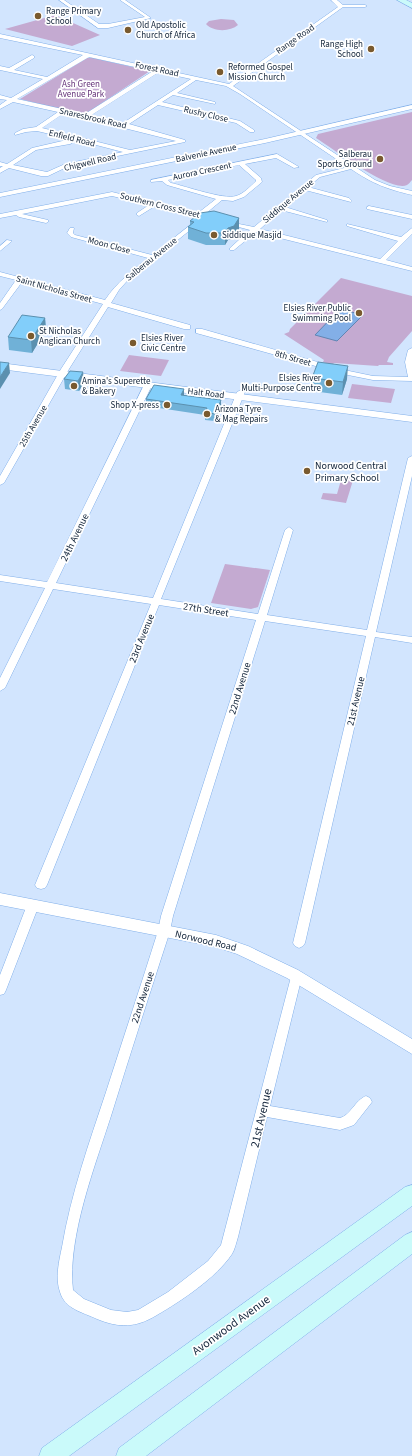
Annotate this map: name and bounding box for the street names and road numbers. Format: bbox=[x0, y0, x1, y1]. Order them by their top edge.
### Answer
street label: Range Road bbox=[273, 21, 317, 58]
street label: Forest Road bbox=[134, 59, 180, 80]
street label: Rushy Close bbox=[182, 103, 230, 126]
street label: Snaresbrook Road bbox=[58, 104, 128, 133]
street label: Enfield Road bbox=[47, 126, 96, 151]
street label: Balvenie Avenue bbox=[174, 141, 238, 166]
street label: Chigwell Road bbox=[63, 150, 118, 175]
street label: Aurora Crescent bbox=[172, 159, 233, 184]
street label: Siddique Avenue bbox=[260, 176, 317, 227]
street label: Southern Cross Street bbox=[119, 189, 201, 222]
street label: Moon Close bbox=[86, 234, 132, 258]
street label: Salberau Avenue bbox=[123, 234, 180, 284]
street label: Saint Nicholas Street bbox=[14, 272, 93, 307]
street label: 8th Street bbox=[273, 347, 312, 370]
street label: Halt Road bbox=[187, 385, 225, 402]
street label: 25th Avenue bbox=[16, 402, 51, 450]
street label: 24th Avenue bbox=[57, 511, 93, 564]
street label: 27th Street bbox=[182, 599, 230, 621]
street label: 23rd Avenue bbox=[126, 612, 158, 665]
street label: 22nd Avenue bbox=[225, 660, 255, 716]
street label: 21st Avenue bbox=[344, 675, 368, 727]
street label: Norwood Road bbox=[174, 927, 238, 955]
street label: 22nd Avenue bbox=[128, 970, 158, 1025]
street label: 21st Avenue bbox=[246, 1087, 277, 1149]
street label: Avonwood Avenue bbox=[189, 1291, 274, 1360]

